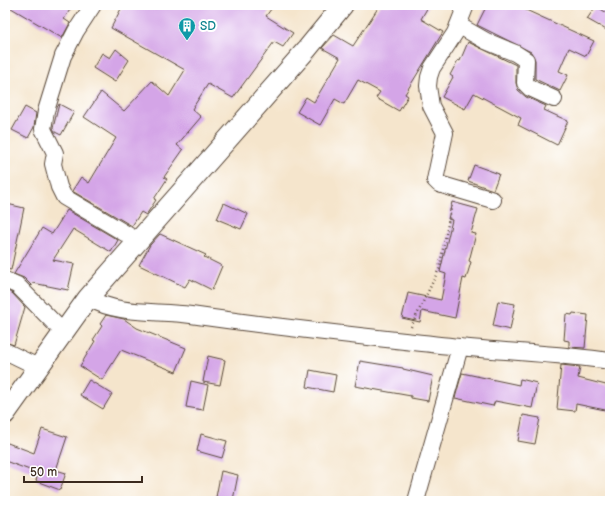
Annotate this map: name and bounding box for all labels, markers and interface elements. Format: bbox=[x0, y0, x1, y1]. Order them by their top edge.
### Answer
building icon: SD bbox=[177, 16, 197, 41]
place label: SD bbox=[200, 19, 216, 34]
scale bar bbox=[24, 458, 142, 484]
text: 50 m bbox=[30, 465, 57, 480]

